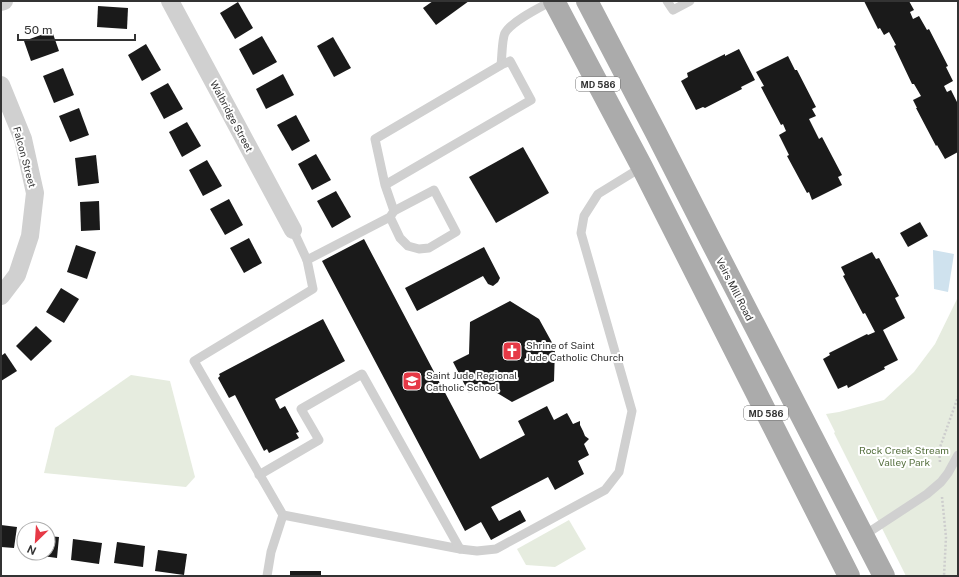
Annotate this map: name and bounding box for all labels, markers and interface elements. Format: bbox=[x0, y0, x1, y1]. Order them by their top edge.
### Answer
scale bar bbox=[18, 16, 135, 42]
text: 50 m bbox=[24, 23, 52, 37]
road number: MD 586 bbox=[576, 77, 620, 91]
street label: Walbridge Street bbox=[208, 78, 256, 154]
street label: Falcon Street bbox=[11, 125, 39, 189]
street label: Veirs Mill Road bbox=[714, 255, 756, 323]
place label: Shrine of Saint Jude Catholic Church bbox=[526, 339, 624, 363]
church icon: Shrine of Saint Jude Catholic Church bbox=[501, 340, 523, 362]
place label: Saint Jude Regional Catholic School bbox=[426, 369, 517, 393]
school or university icon: Saint Jude Regional Catholic School bbox=[401, 370, 423, 392]
road number: MD 586 bbox=[744, 406, 788, 420]
park label: Rock Creek Stream Valley Park bbox=[859, 444, 949, 468]
north arrow bbox=[16, 521, 56, 561]
text: N bbox=[25, 543, 38, 557]

